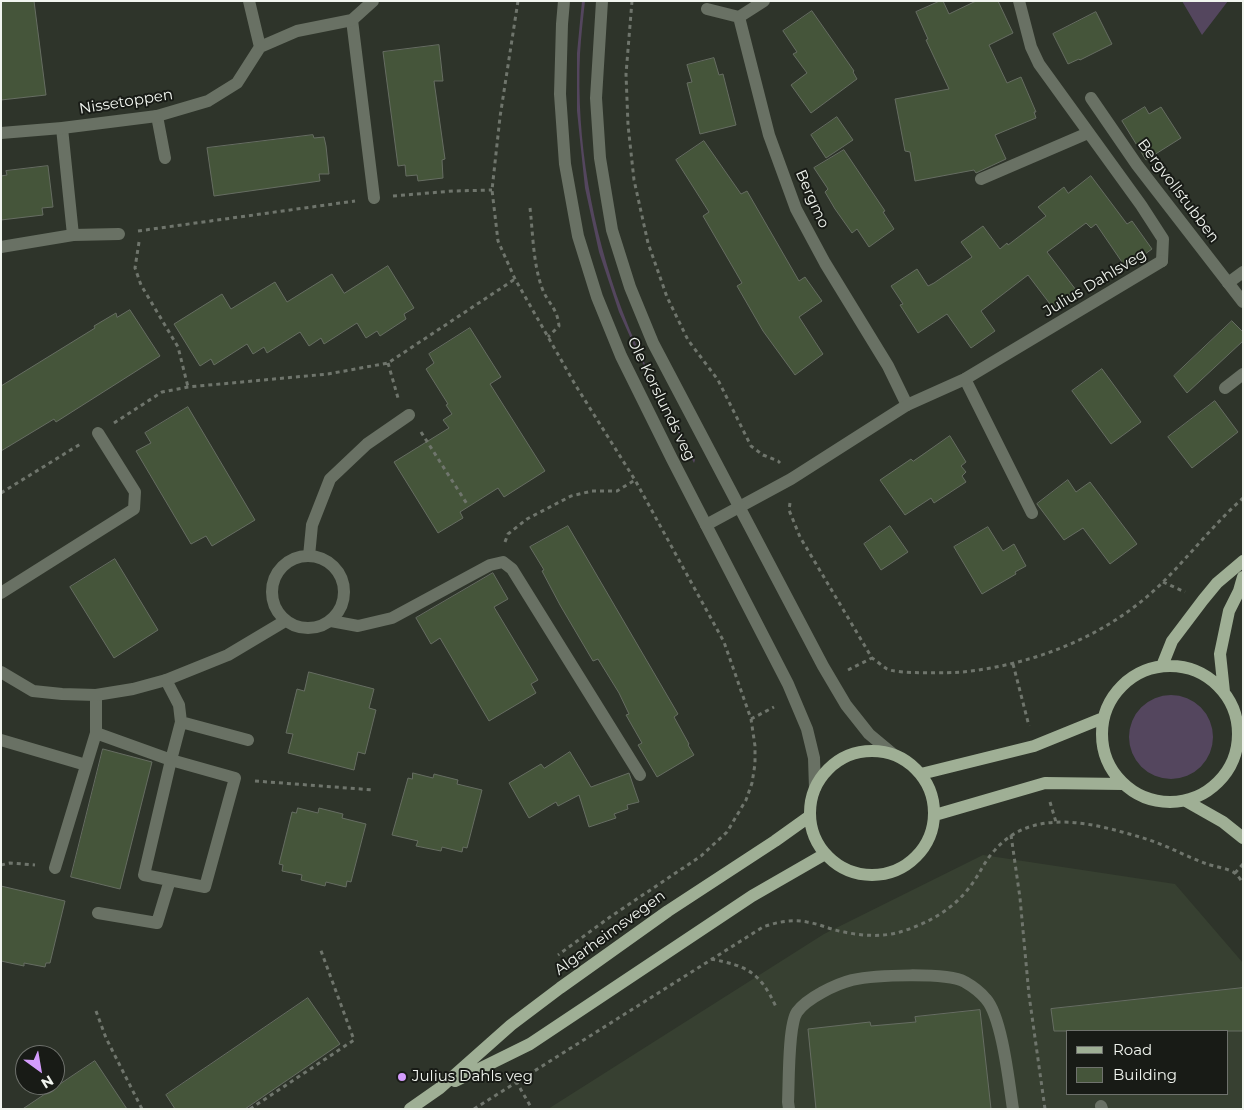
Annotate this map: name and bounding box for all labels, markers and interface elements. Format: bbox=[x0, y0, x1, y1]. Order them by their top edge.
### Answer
street label: Nissetoppen bbox=[78, 86, 174, 118]
street label: Bergvollstubben bbox=[1133, 136, 1223, 246]
street label: Bergmo bbox=[791, 167, 833, 231]
street label: Julius Dahlsveg bbox=[1040, 245, 1150, 321]
street label: Ole Korslunds veg bbox=[623, 334, 699, 464]
street label: Algarheimsvegen bbox=[551, 887, 669, 979]
legend bbox=[1066, 1030, 1229, 1095]
text: Road bbox=[1113, 1040, 1152, 1059]
north arrow bbox=[15, 1045, 65, 1095]
text: Building bbox=[1113, 1065, 1177, 1084]
place label: Julius Dahls veg bbox=[412, 1068, 533, 1086]
text: N bbox=[38, 1071, 57, 1093]
marker: Julius Dahls veg bbox=[396, 1071, 408, 1083]

